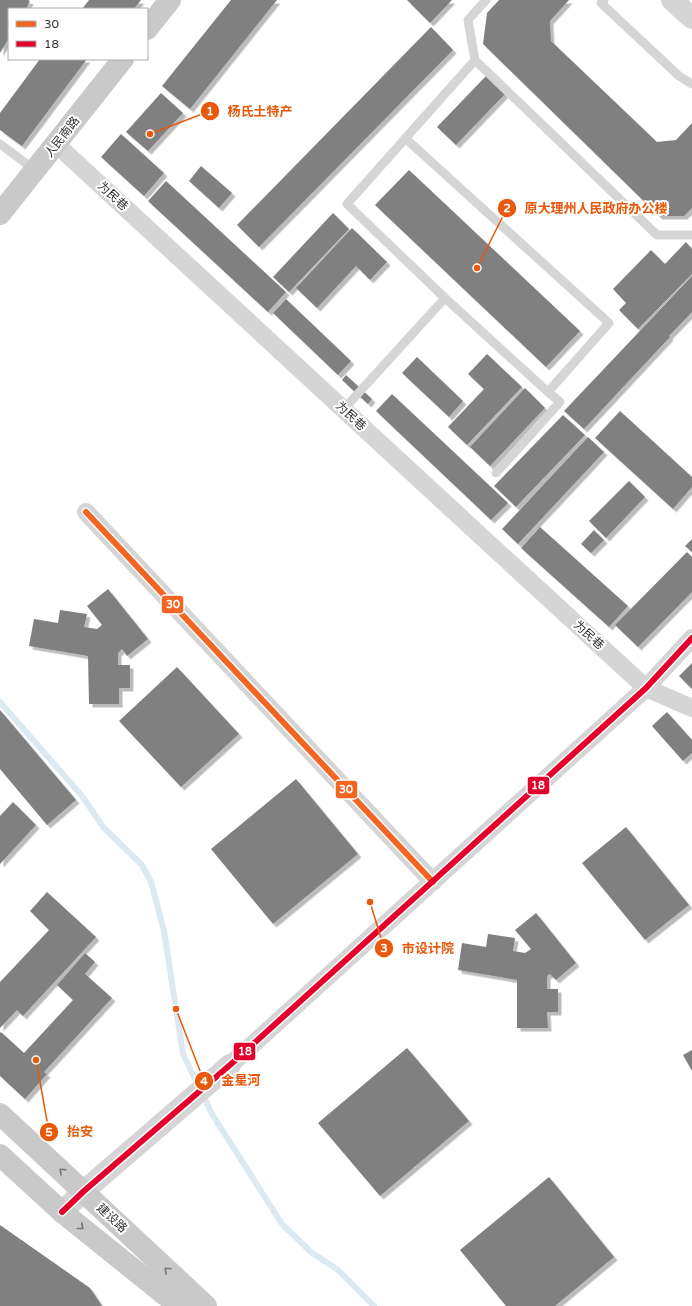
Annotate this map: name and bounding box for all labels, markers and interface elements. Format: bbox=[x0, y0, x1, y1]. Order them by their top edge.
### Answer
legend bbox=[8, 8, 148, 60]
text: 30 bbox=[44, 17, 60, 31]
text: 18 bbox=[44, 37, 59, 51]
callout: 杨氏土特产 bbox=[200, 99, 301, 124]
text: 1 bbox=[206, 104, 214, 118]
text: 杨氏土特产 bbox=[227, 104, 293, 120]
street label: 人民南路 bbox=[42, 114, 82, 160]
street label: 为民巷 bbox=[95, 179, 131, 213]
callout: 原大理州人民政府办公楼 bbox=[497, 196, 676, 221]
text: 2 bbox=[503, 201, 511, 215]
text: 原大理州人民政府办公楼 bbox=[524, 201, 668, 217]
street label: 为民巷 bbox=[333, 399, 369, 433]
line badge: 30 bbox=[161, 595, 184, 614]
text: 30 bbox=[166, 598, 180, 611]
street label: 为民巷 bbox=[571, 618, 607, 652]
line badge: 18 bbox=[527, 776, 550, 795]
text: 18 bbox=[531, 779, 545, 792]
line badge: 30 bbox=[335, 780, 358, 799]
text: 30 bbox=[339, 783, 353, 796]
callout: 市设计院 bbox=[374, 936, 462, 961]
text: 3 bbox=[380, 941, 388, 955]
text: 市设计院 bbox=[402, 941, 454, 957]
line badge: 18 bbox=[233, 1042, 256, 1061]
text: 18 bbox=[238, 1045, 252, 1058]
callout: 金星河 bbox=[194, 1068, 269, 1093]
text: 金星河 bbox=[221, 1073, 261, 1089]
text: 4 bbox=[200, 1074, 208, 1088]
callout: 抬安 bbox=[39, 1119, 101, 1144]
text: 抬安 bbox=[67, 1124, 93, 1140]
text: 5 bbox=[45, 1125, 53, 1139]
one-way arrow bbox=[59, 1168, 67, 1176]
street label: 建设路 bbox=[94, 1201, 130, 1235]
one-way arrow bbox=[77, 1223, 84, 1230]
one-way arrow bbox=[164, 1267, 172, 1275]

